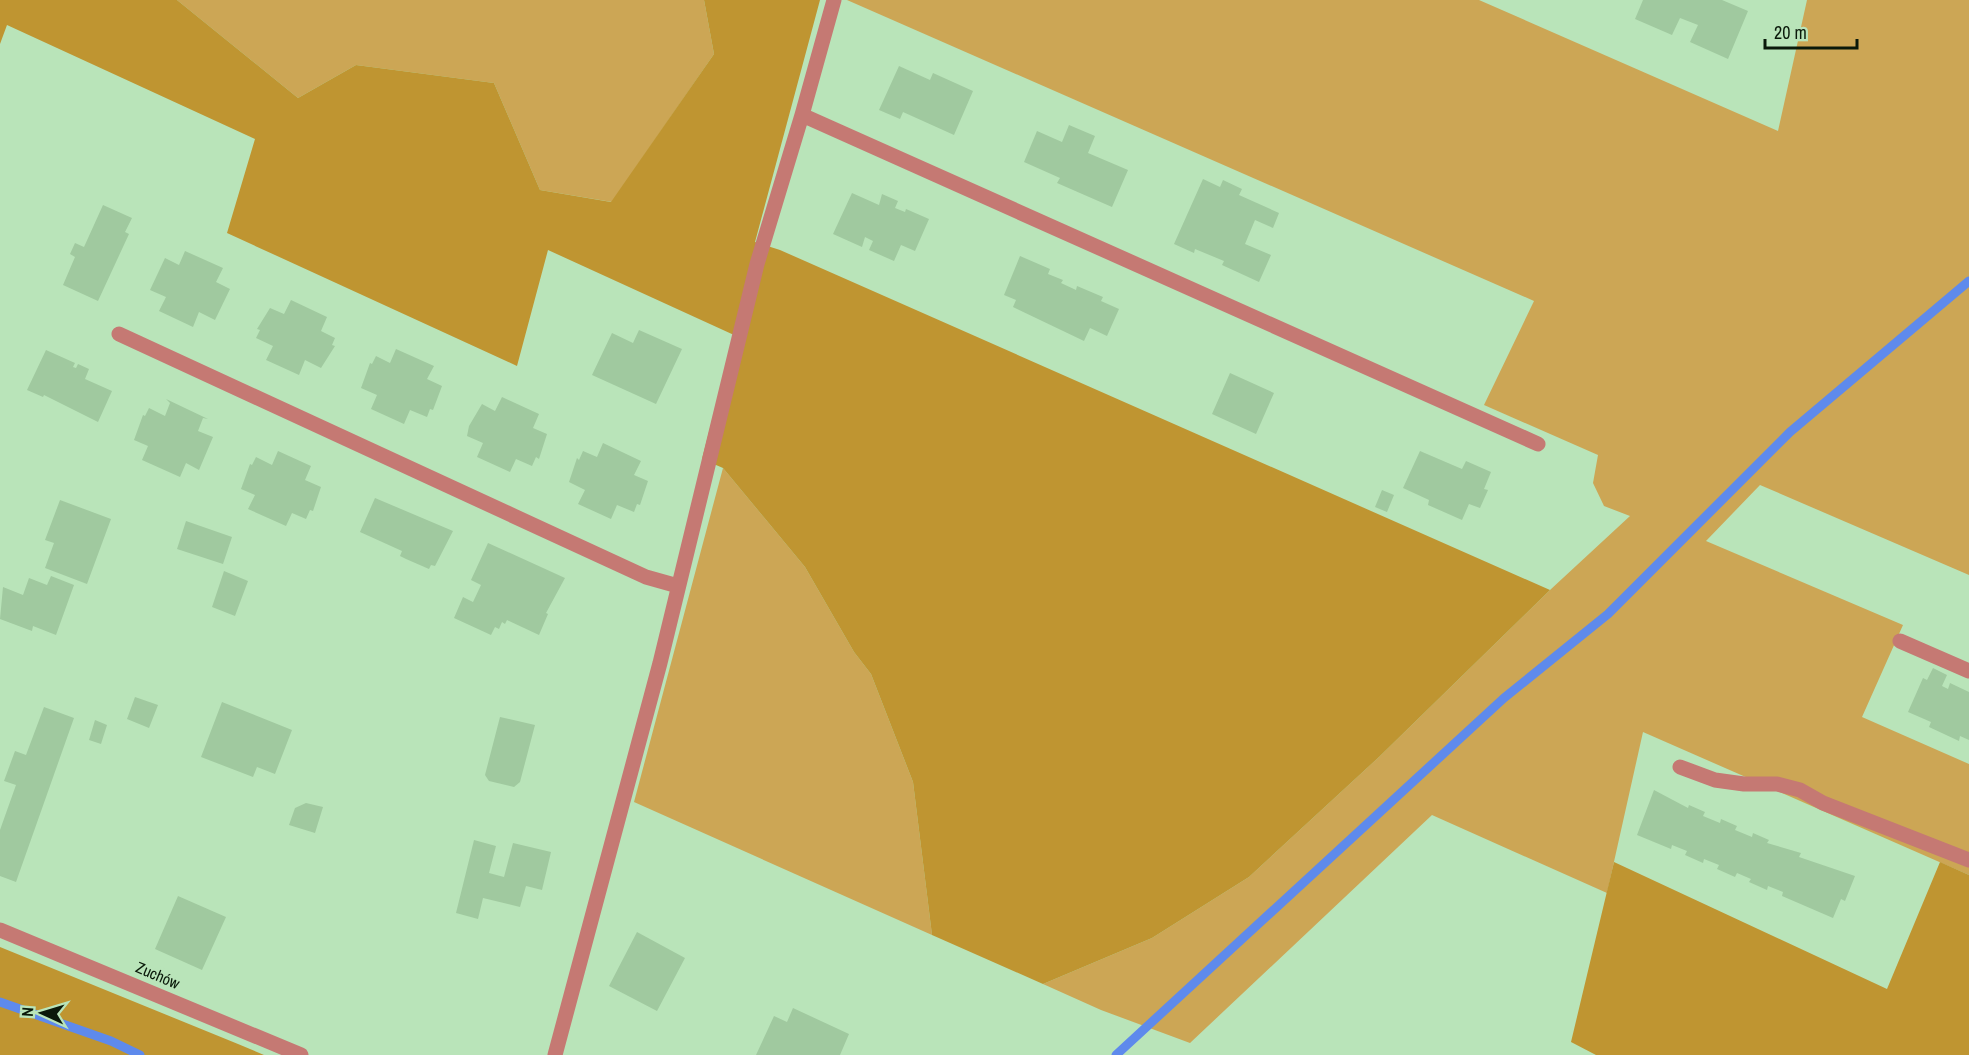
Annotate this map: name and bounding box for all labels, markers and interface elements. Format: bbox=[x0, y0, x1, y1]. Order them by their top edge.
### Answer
scale bar bbox=[1765, 12, 1856, 50]
text: 20 m bbox=[1774, 20, 1807, 45]
street label: Zuchów bbox=[133, 956, 184, 994]
north arrow bbox=[12, 983, 72, 1043]
text: N bbox=[16, 1006, 38, 1017]

